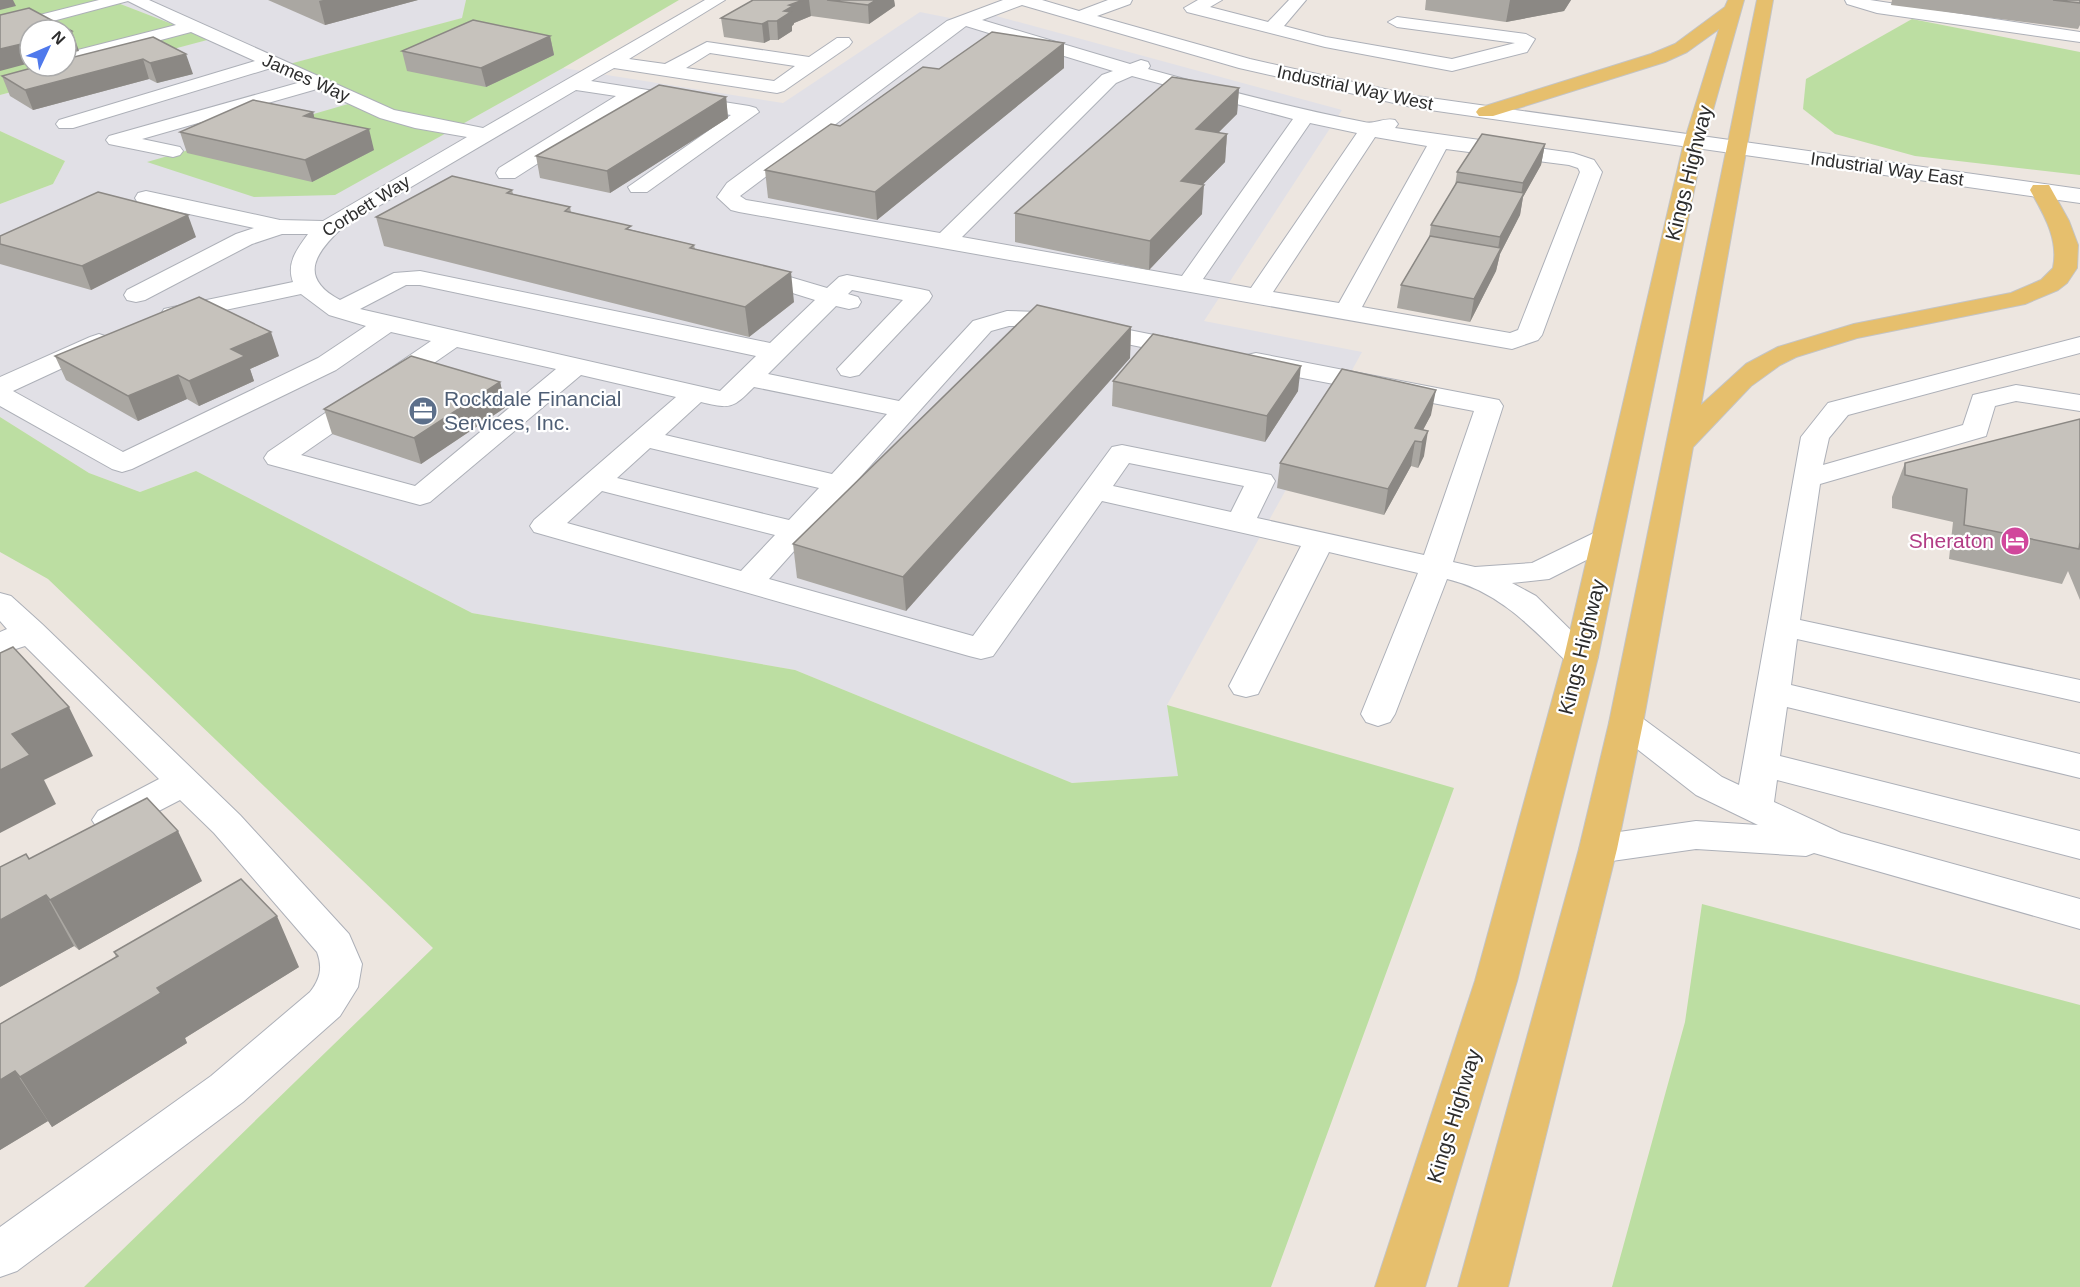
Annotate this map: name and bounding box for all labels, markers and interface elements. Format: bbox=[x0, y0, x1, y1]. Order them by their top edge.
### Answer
north arrow bbox=[18, 18, 78, 78]
text: N bbox=[48, 28, 69, 48]
street label: James Way bbox=[259, 50, 353, 106]
street label: Industrial Way West bbox=[1275, 62, 1435, 114]
street label: Kings Highway bbox=[1661, 102, 1717, 243]
street label: Industrial Way East bbox=[1809, 148, 1965, 190]
street label: Corbett Way bbox=[319, 171, 413, 241]
place label: Rockdale Financial Services, Inc. bbox=[444, 387, 621, 434]
office icon: Rockdale Financial Services, Inc. bbox=[407, 395, 439, 427]
hotel icon: Sheraton bbox=[1999, 525, 2031, 557]
place label: Sheraton bbox=[1909, 529, 1994, 552]
street label: Kings Highway bbox=[1554, 576, 1610, 717]
street label: Kings Highway bbox=[1422, 1046, 1485, 1186]

